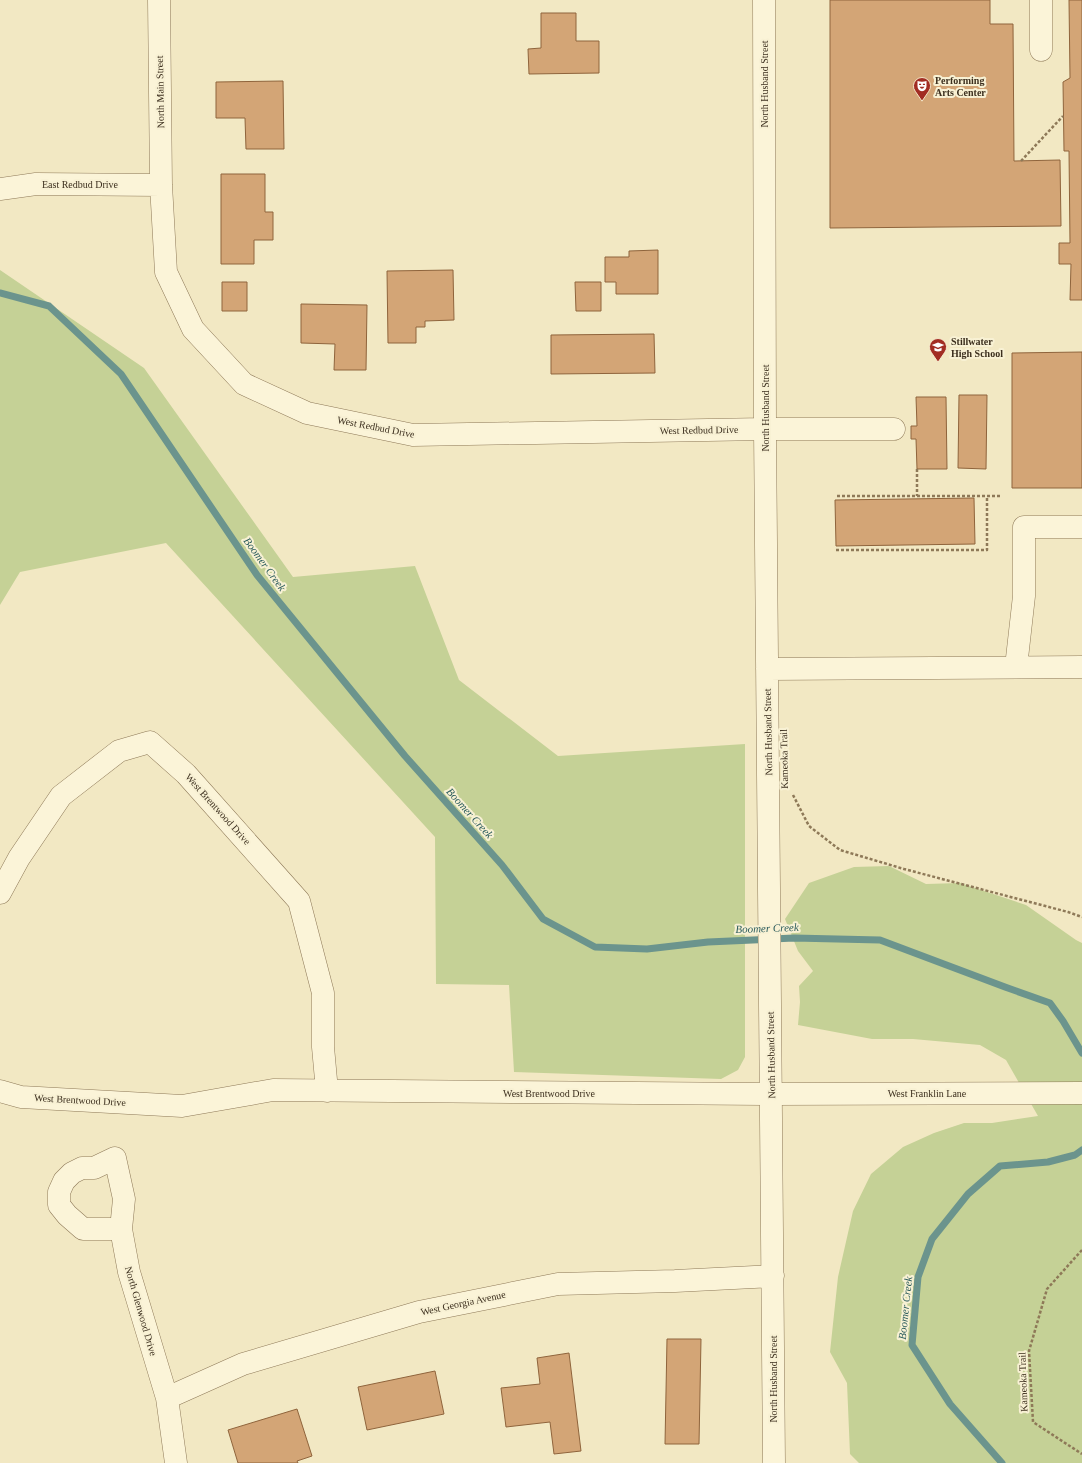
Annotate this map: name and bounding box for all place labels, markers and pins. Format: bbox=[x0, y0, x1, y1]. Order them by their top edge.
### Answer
place label: Performing Arts Center bbox=[935, 75, 986, 98]
theatre icon: Performing Arts Center bbox=[912, 76, 932, 101]
place label: Stillwater High School bbox=[951, 336, 1003, 359]
school or university icon: Stillwater High School bbox=[928, 337, 948, 362]

